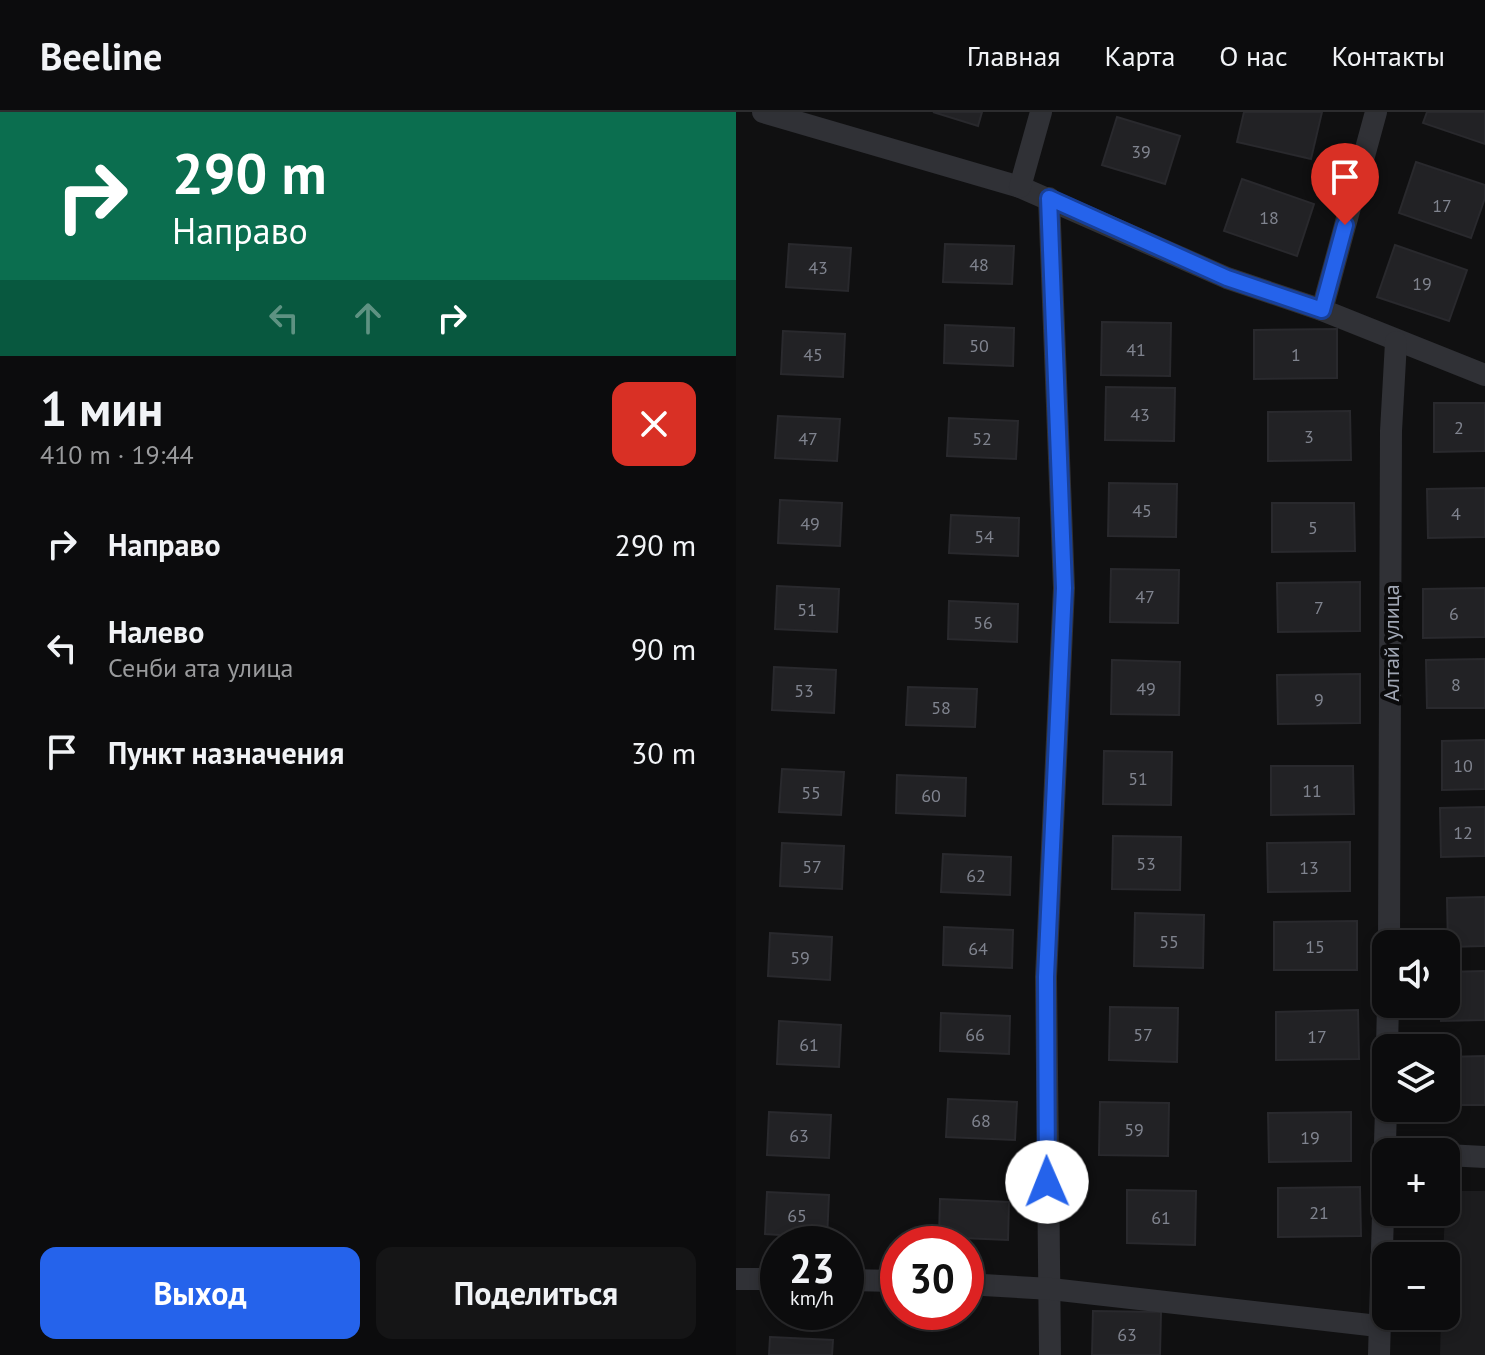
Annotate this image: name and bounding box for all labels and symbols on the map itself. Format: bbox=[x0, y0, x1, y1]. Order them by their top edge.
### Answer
house number: 39 bbox=[1131, 140, 1151, 163]
pin bbox=[1311, 143, 1379, 225]
house number: 17 bbox=[1432, 194, 1452, 217]
house number: 18 bbox=[1259, 206, 1279, 229]
house number: 48 bbox=[969, 253, 989, 276]
house number: 43 bbox=[808, 256, 828, 279]
house number: 19 bbox=[1412, 272, 1432, 295]
house number: 50 bbox=[969, 334, 989, 357]
house number: 41 bbox=[1126, 338, 1146, 361]
house number: 45 bbox=[803, 343, 823, 366]
house number: 1 bbox=[1291, 343, 1301, 366]
house number: 43 bbox=[1130, 403, 1150, 426]
house number: 2 bbox=[1454, 416, 1464, 439]
house number: 3 bbox=[1304, 425, 1314, 448]
house number: 47 bbox=[798, 427, 818, 450]
house number: 52 bbox=[972, 427, 992, 450]
house number: 45 bbox=[1132, 499, 1152, 522]
house number: 4 bbox=[1451, 502, 1461, 525]
house number: 49 bbox=[800, 512, 820, 535]
house number: 5 bbox=[1308, 516, 1318, 539]
house number: 54 bbox=[974, 525, 994, 548]
street label: Алтай улица bbox=[1377, 584, 1405, 702]
house number: 47 bbox=[1135, 585, 1155, 608]
house number: 7 bbox=[1314, 596, 1324, 619]
house number: 51 bbox=[797, 598, 817, 621]
house number: 6 bbox=[1449, 602, 1459, 625]
house number: 56 bbox=[973, 611, 993, 634]
house number: 8 bbox=[1451, 673, 1461, 696]
house number: 49 bbox=[1136, 677, 1156, 700]
house number: 53 bbox=[794, 679, 814, 702]
house number: 9 bbox=[1314, 688, 1324, 711]
house number: 58 bbox=[931, 696, 951, 719]
house number: 10 bbox=[1453, 754, 1473, 777]
house number: 51 bbox=[1128, 767, 1148, 790]
house number: 11 bbox=[1302, 779, 1322, 802]
house number: 55 bbox=[801, 781, 821, 804]
house number: 60 bbox=[921, 784, 941, 807]
house number: 12 bbox=[1453, 821, 1473, 844]
house number: 53 bbox=[1136, 852, 1156, 875]
house number: 57 bbox=[802, 855, 822, 878]
house number: 13 bbox=[1299, 856, 1319, 879]
house number: 62 bbox=[966, 864, 986, 887]
house number: 55 bbox=[1159, 930, 1179, 953]
house number: 15 bbox=[1305, 935, 1325, 958]
house number: 64 bbox=[968, 937, 988, 960]
house number: 59 bbox=[790, 946, 810, 969]
house number: 66 bbox=[965, 1023, 985, 1046]
house number: 57 bbox=[1133, 1023, 1153, 1046]
house number: 17 bbox=[1307, 1025, 1327, 1048]
house number: 61 bbox=[799, 1033, 819, 1056]
house number: 68 bbox=[971, 1109, 991, 1132]
house number: 59 bbox=[1124, 1118, 1144, 1141]
house number: 63 bbox=[789, 1124, 809, 1147]
house number: 19 bbox=[1300, 1126, 1320, 1149]
position arrow bbox=[1005, 1140, 1089, 1224]
house number: 21 bbox=[1309, 1201, 1329, 1224]
house number: 65 bbox=[787, 1204, 807, 1227]
house number: 61 bbox=[1151, 1206, 1171, 1229]
speed limit sign: 30 bbox=[880, 1226, 984, 1330]
house number: 63 bbox=[1117, 1323, 1137, 1346]

